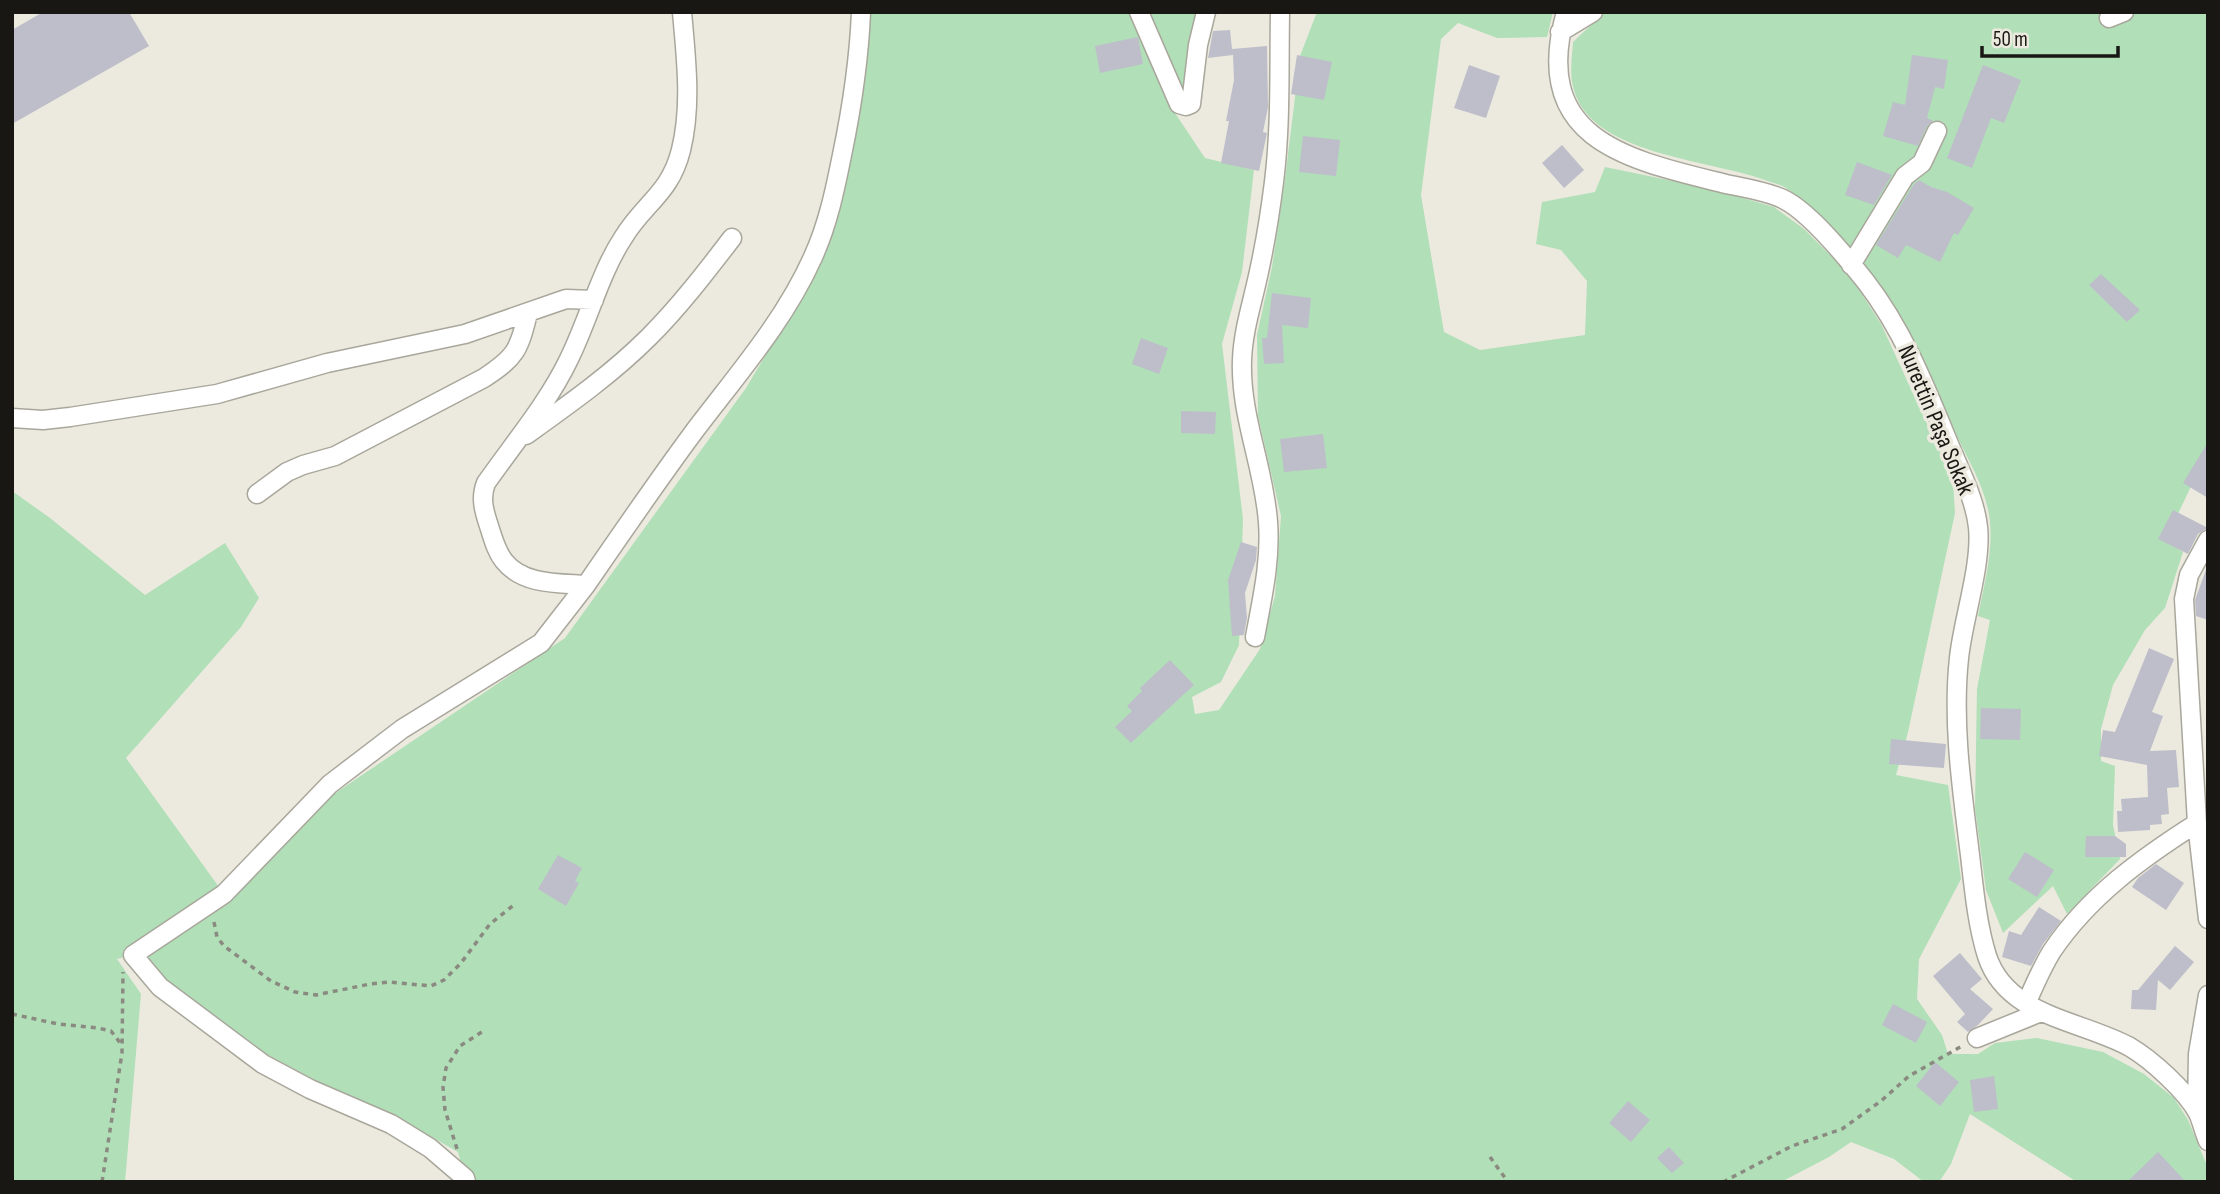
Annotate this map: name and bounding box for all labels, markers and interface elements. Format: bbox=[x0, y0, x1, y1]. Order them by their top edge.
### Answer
scale bar bbox=[1982, 14, 2118, 58]
text: 50 m bbox=[1993, 27, 2028, 52]
street label: Nurettin Paşa Sokak bbox=[1891, 341, 1981, 499]

